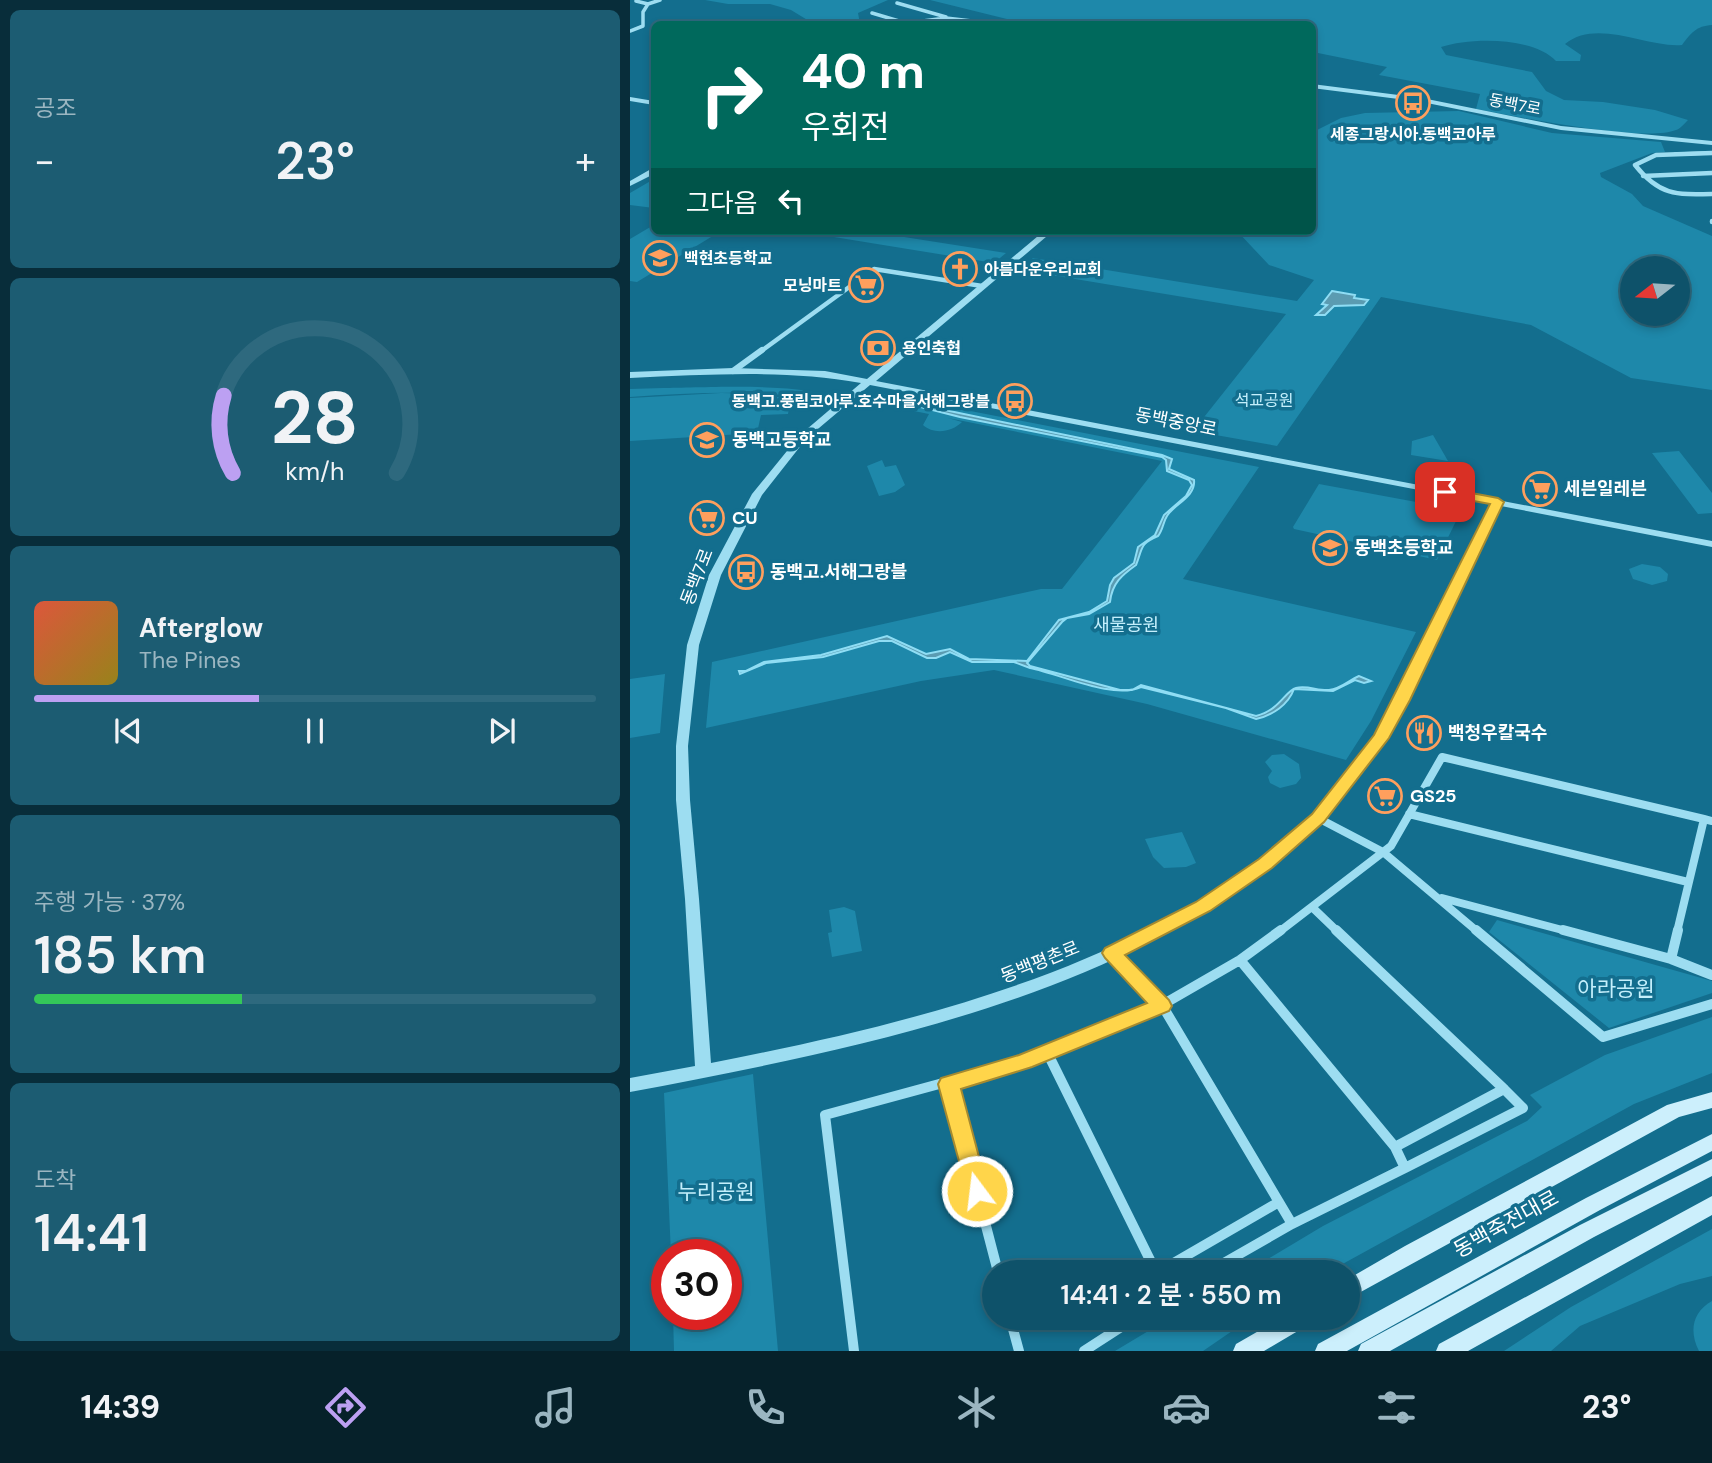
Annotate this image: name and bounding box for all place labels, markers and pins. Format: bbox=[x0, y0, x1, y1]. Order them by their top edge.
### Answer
bus stop icon: 세종그랑시아.동백코아루 bbox=[1394, 84, 1432, 122]
place label: 세종그랑시아.동백코아루 bbox=[1330, 124, 1496, 145]
school or university icon: 백현초등학교 bbox=[641, 239, 679, 277]
place label: 백현초등학교 bbox=[684, 248, 773, 269]
church icon: 아름다운우리교회 bbox=[941, 250, 979, 288]
place label: 아름다운우리교회 bbox=[984, 259, 1102, 280]
supermarket icon: 모닝마트 bbox=[847, 266, 885, 304]
place label: 모닝마트 bbox=[783, 275, 842, 296]
bank icon: 용인축협 bbox=[859, 329, 897, 367]
place label: 용인축협 bbox=[902, 338, 961, 359]
bus stop icon: 동백고.풍림코아루.호수마을서해그랑블 bbox=[996, 382, 1034, 420]
place label: 동백고.풍림코아루.호수마을서해그랑블 bbox=[732, 391, 990, 412]
school or university icon: 동백고등학교 bbox=[688, 421, 726, 459]
place label: 동백고등학교 bbox=[732, 428, 831, 452]
pin bbox=[1415, 462, 1475, 522]
supermarket icon: 세븐일레븐 bbox=[1521, 470, 1559, 508]
place label: 세븐일레븐 bbox=[1564, 477, 1647, 501]
supermarket icon: CU bbox=[688, 499, 726, 537]
place label: CU bbox=[732, 506, 758, 530]
school or university icon: 동백초등학교 bbox=[1311, 529, 1349, 567]
place label: 동백초등학교 bbox=[1354, 536, 1453, 560]
bus stop icon: 동백고.서해그랑블 bbox=[727, 553, 765, 591]
place label: 동백고.서해그랑블 bbox=[770, 560, 907, 584]
restaurant icon: 백청우칼국수 bbox=[1405, 714, 1443, 752]
place label: 백청우칼국수 bbox=[1448, 721, 1547, 745]
supermarket icon: GS25 bbox=[1366, 777, 1404, 815]
place label: GS25 bbox=[1410, 784, 1456, 808]

